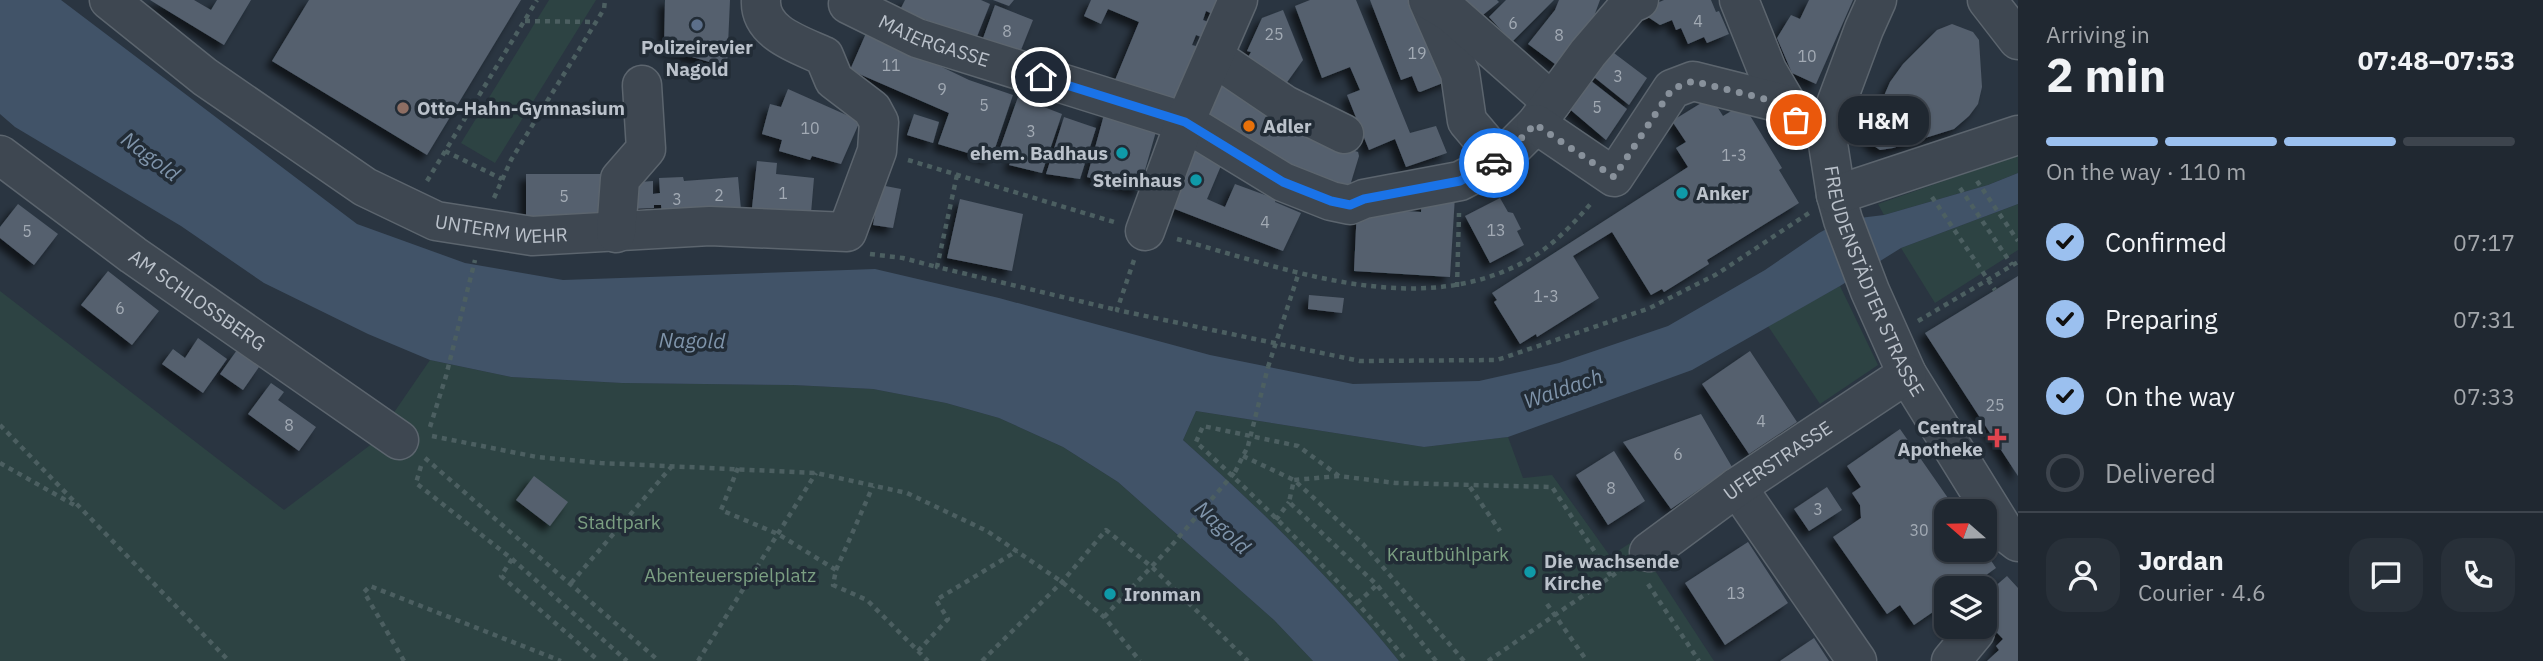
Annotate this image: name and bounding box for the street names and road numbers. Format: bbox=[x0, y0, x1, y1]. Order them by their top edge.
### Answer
street label: MAIERGASSE bbox=[875, 9, 993, 72]
street label: FREUDENSTÄDTER STRASSE bbox=[1820, 164, 1930, 401]
street label: UNTERM WEHR bbox=[433, 209, 569, 248]
street label: AM SCHLOSSBERG bbox=[124, 244, 271, 356]
street label: UFERSTRASSE bbox=[1718, 415, 1836, 505]

